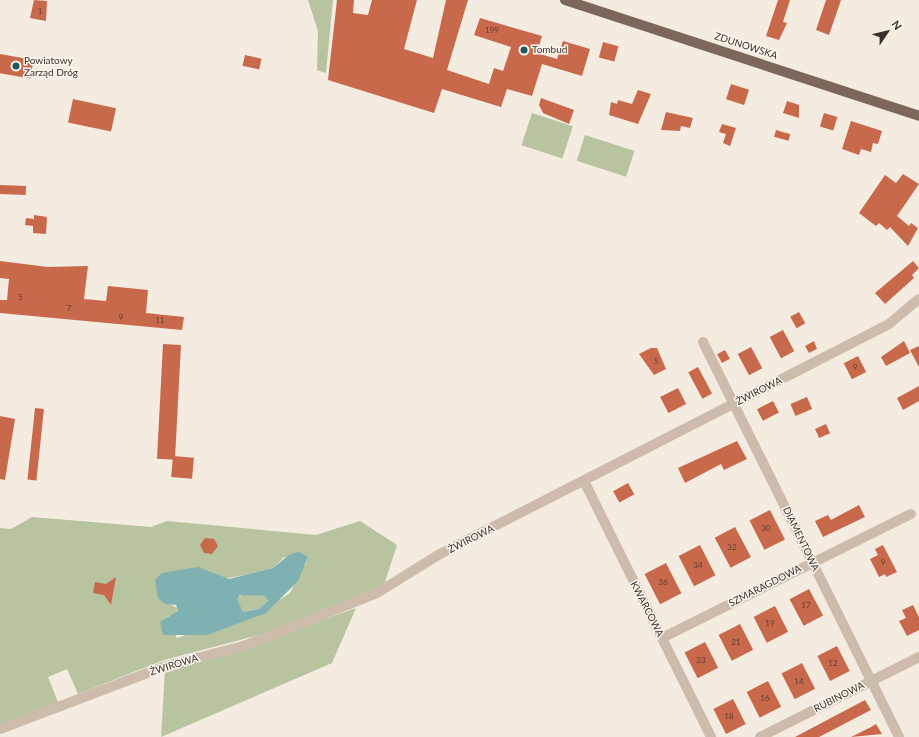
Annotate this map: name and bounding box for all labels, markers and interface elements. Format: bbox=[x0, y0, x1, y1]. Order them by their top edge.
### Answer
house number: 1 bbox=[38, 7, 42, 17]
north arrow bbox=[867, 12, 907, 52]
text: N bbox=[889, 18, 905, 32]
house number: 199 bbox=[485, 26, 499, 36]
street label: ZDUNOWSKA bbox=[713, 30, 779, 62]
place label: Tombud bbox=[532, 44, 567, 56]
marker: Tombud bbox=[519, 45, 529, 55]
place label: Powiatowy Zarząd Dróg bbox=[24, 54, 78, 78]
marker: Powiatowy Zarząd Dróg bbox=[11, 61, 21, 71]
house number: 5 bbox=[18, 293, 22, 303]
house number: 7 bbox=[67, 304, 71, 314]
house number: 9 bbox=[119, 313, 123, 323]
house number: 11 bbox=[155, 316, 165, 326]
house number: 5 bbox=[654, 357, 658, 367]
house number: 9 bbox=[853, 363, 857, 373]
street label: ŻWIROWA bbox=[734, 374, 784, 408]
street label: DIAMENTOWA bbox=[780, 505, 822, 573]
street label: ŻWIROWA bbox=[446, 522, 496, 556]
house number: 30 bbox=[761, 524, 771, 534]
house number: 32 bbox=[727, 543, 737, 553]
house number: 9 bbox=[881, 558, 885, 568]
house number: 34 bbox=[693, 561, 703, 571]
street label: SZMARAGDOWA bbox=[727, 563, 803, 609]
house number: 36 bbox=[658, 578, 668, 588]
street label: KWARCOWA bbox=[628, 579, 666, 639]
house number: 17 bbox=[801, 601, 811, 611]
house number: 19 bbox=[765, 619, 775, 629]
house number: 21 bbox=[731, 638, 741, 648]
street label: ŻWIROWA bbox=[148, 652, 200, 678]
house number: 23 bbox=[696, 656, 706, 666]
house number: 12 bbox=[828, 659, 838, 669]
house number: 14 bbox=[794, 677, 804, 687]
street label: RUBINOWA bbox=[812, 679, 866, 715]
house number: 16 bbox=[760, 694, 770, 704]
house number: 18 bbox=[724, 712, 734, 722]

